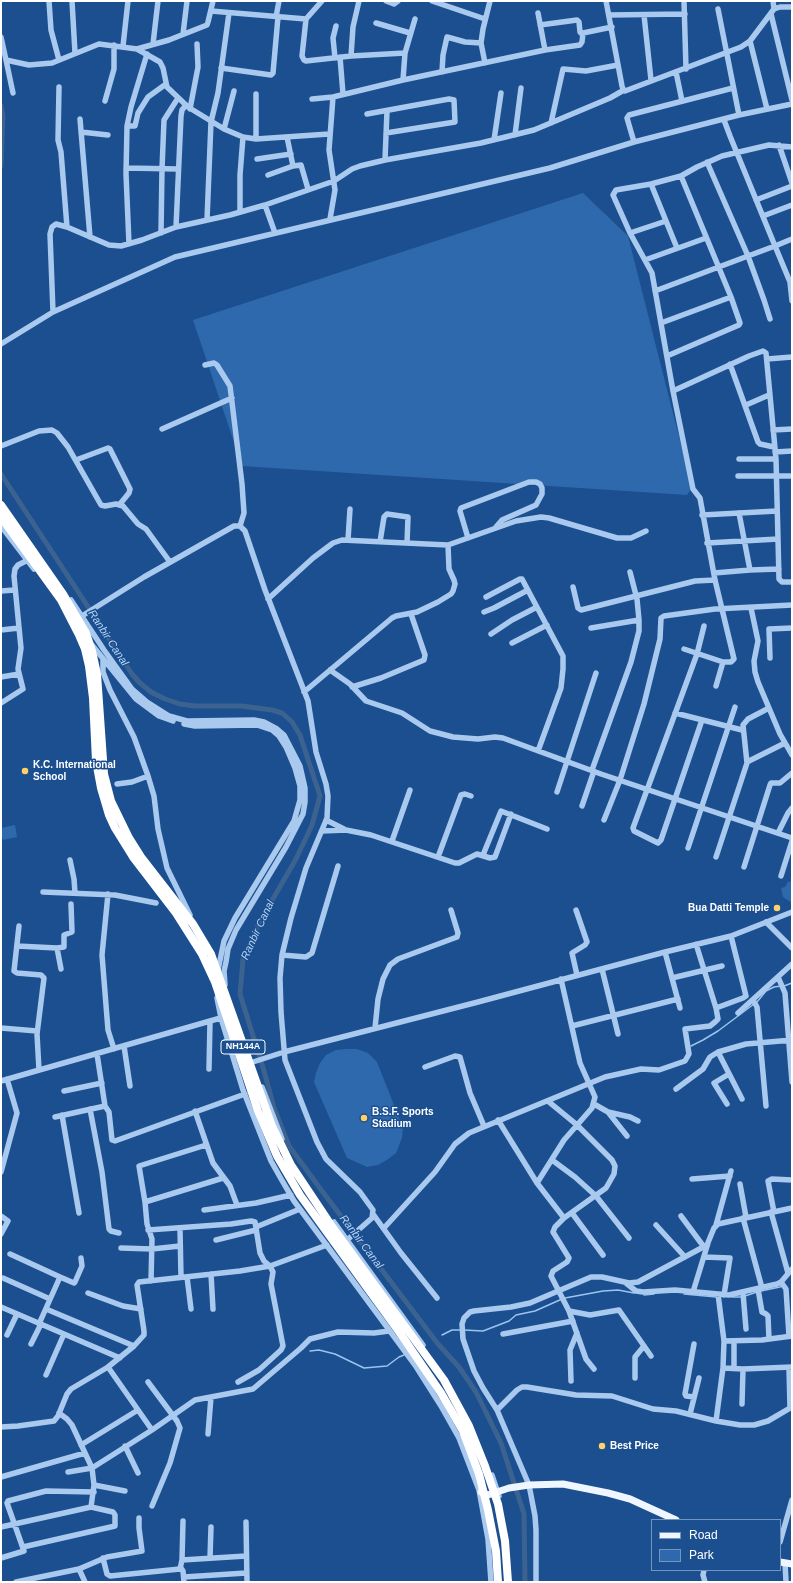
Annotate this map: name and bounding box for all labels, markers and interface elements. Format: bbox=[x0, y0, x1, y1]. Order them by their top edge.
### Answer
water label: Ranbir Canal bbox=[85, 607, 131, 669]
place label: K.C. International School bbox=[33, 759, 116, 782]
marker: K.C. International School bbox=[20, 766, 30, 776]
water label: Ranbir Canal bbox=[238, 898, 278, 962]
place label: Bua Datti Temple bbox=[688, 902, 769, 914]
marker: Bua Datti Temple bbox=[772, 903, 782, 913]
road number: NH144A bbox=[221, 1040, 265, 1054]
place label: B.S.F. Sports Stadium bbox=[372, 1106, 434, 1130]
marker: B.S.F. Sports Stadium bbox=[359, 1113, 369, 1123]
water label: Ranbir Canal bbox=[336, 1212, 386, 1272]
place label: Best Price bbox=[610, 1440, 659, 1452]
marker: Best Price bbox=[597, 1441, 607, 1451]
legend bbox=[651, 1519, 781, 1571]
text: Road bbox=[689, 1528, 718, 1542]
text: Park bbox=[689, 1548, 714, 1562]

